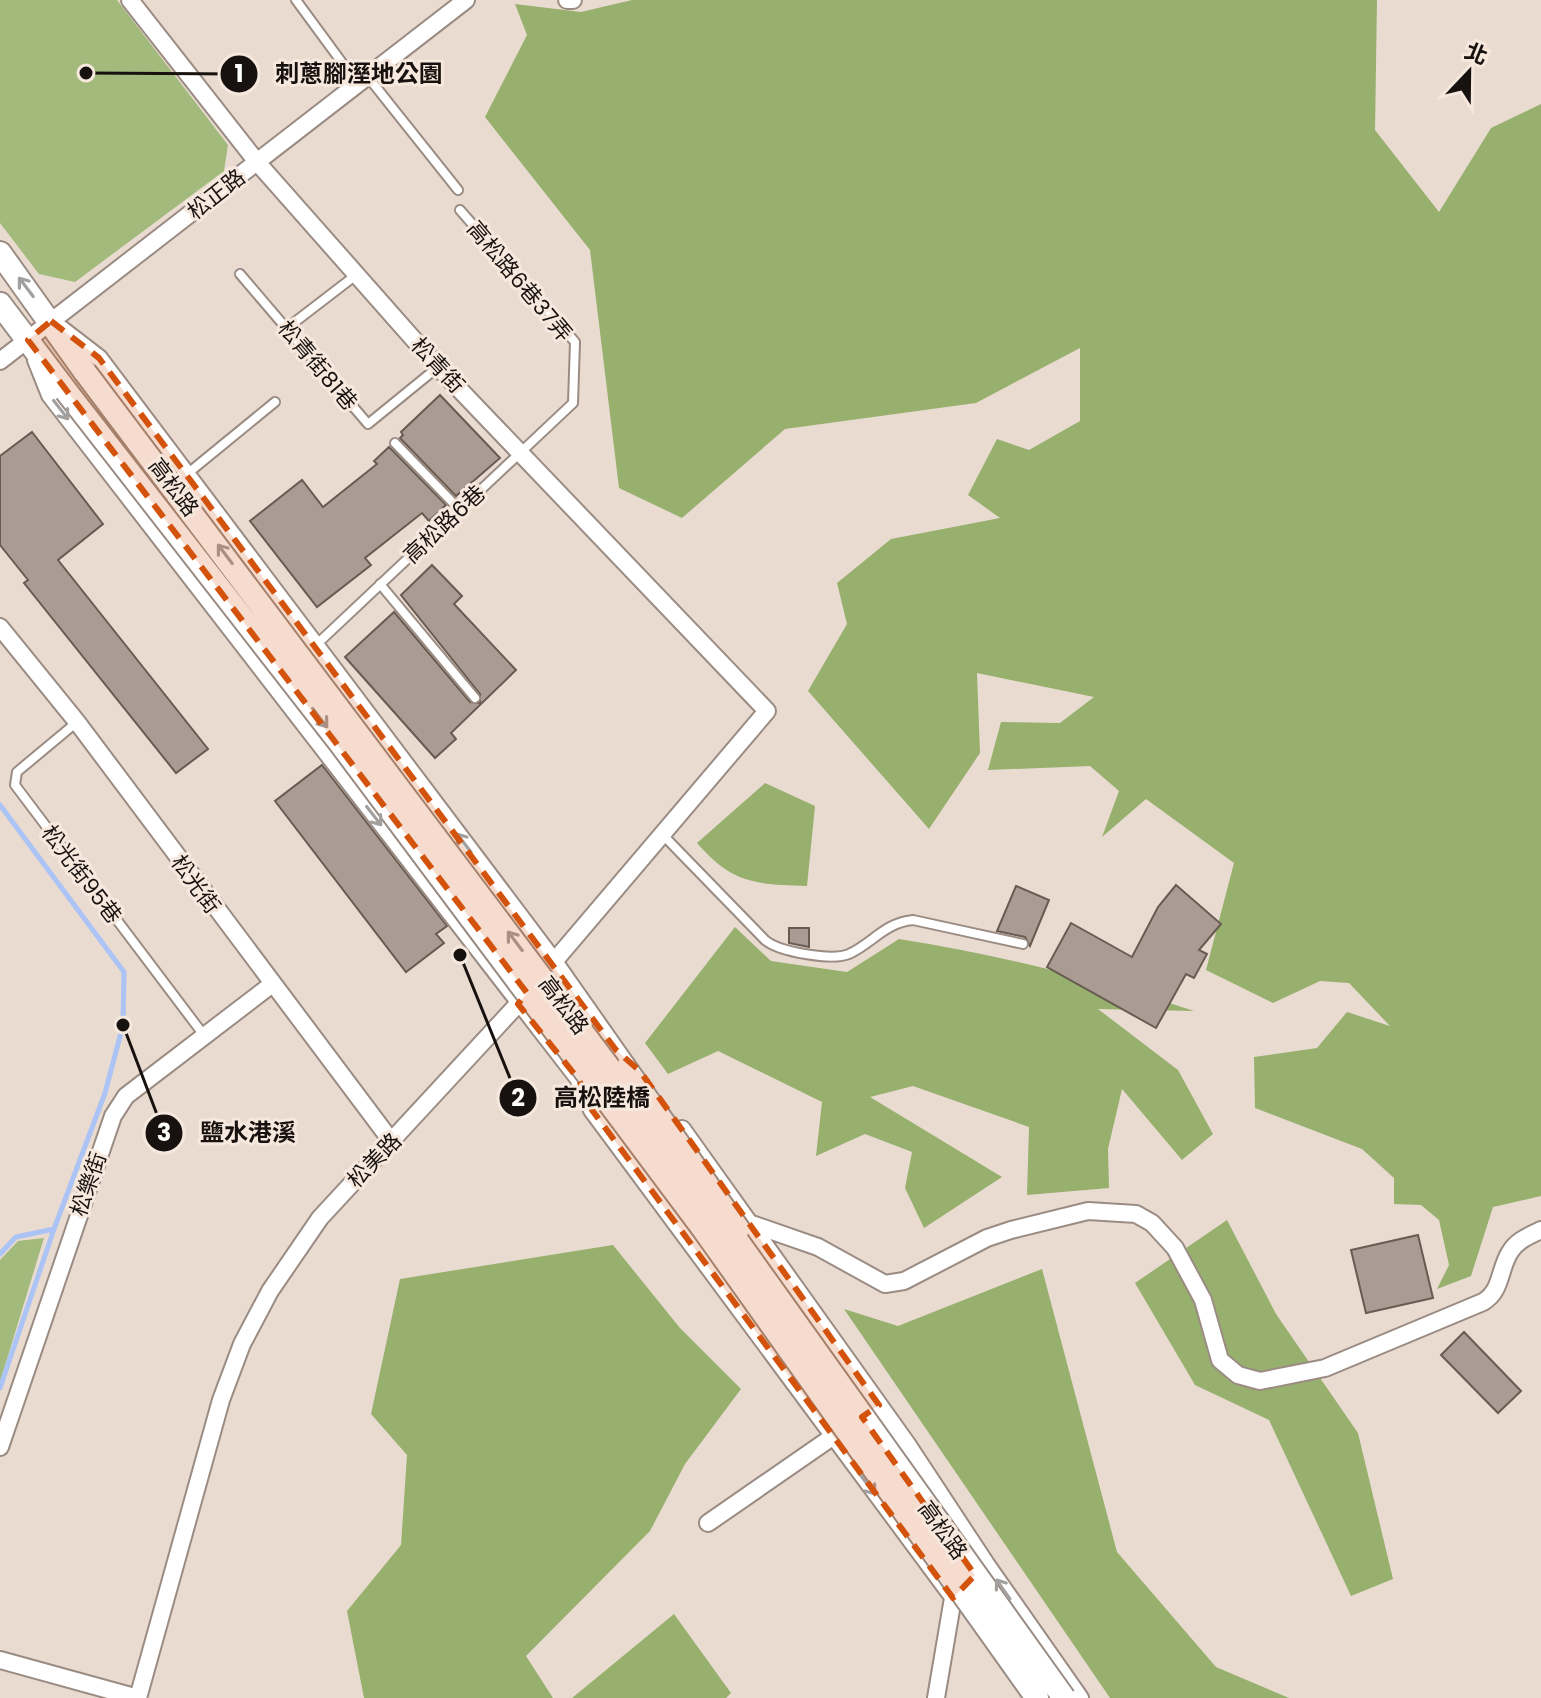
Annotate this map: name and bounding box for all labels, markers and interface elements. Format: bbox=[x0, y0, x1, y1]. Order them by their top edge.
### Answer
north arrow bbox=[1429, 32, 1509, 112]
text: 北 bbox=[1460, 35, 1492, 72]
callout: 刺蔥腳溼地公園 bbox=[219, 50, 459, 98]
text: 1 bbox=[234, 57, 244, 90]
text: 刺蔥腳溼地公園 bbox=[275, 57, 443, 90]
street label: 松正路 bbox=[181, 162, 252, 227]
street label: 高松路6巷37弄 bbox=[460, 214, 579, 348]
one-way arrow bbox=[17, 277, 34, 298]
street label: 松青街81巷 bbox=[271, 314, 365, 417]
street label: 松青街 bbox=[404, 331, 471, 400]
one-way arrow bbox=[53, 399, 70, 420]
street label: 高松路 bbox=[141, 452, 206, 523]
street label: 高松路6巷 bbox=[396, 478, 492, 570]
one-way arrow bbox=[216, 543, 233, 565]
one-way arrow bbox=[311, 707, 328, 728]
one-way arrow bbox=[365, 805, 382, 826]
street label: 松光街95巷 bbox=[34, 819, 129, 930]
one-way arrow bbox=[456, 833, 473, 854]
street label: 松光街 bbox=[164, 848, 228, 920]
one-way arrow bbox=[507, 930, 524, 952]
street label: 高松路 bbox=[531, 970, 596, 1041]
callout: 高松陸橋 bbox=[498, 1074, 666, 1122]
text: 2 bbox=[511, 1081, 525, 1114]
text: 高松陸橋 bbox=[554, 1081, 650, 1114]
callout: 鹽水港溪 bbox=[144, 1109, 312, 1157]
text: 3 bbox=[157, 1116, 171, 1149]
text: 鹽水港溪 bbox=[200, 1116, 296, 1149]
street label: 松美路 bbox=[340, 1126, 408, 1195]
street label: 松樂街 bbox=[63, 1148, 114, 1220]
one-way arrow bbox=[860, 1474, 877, 1495]
street label: 高松路 bbox=[911, 1494, 975, 1566]
one-way arrow bbox=[995, 1578, 1011, 1600]

